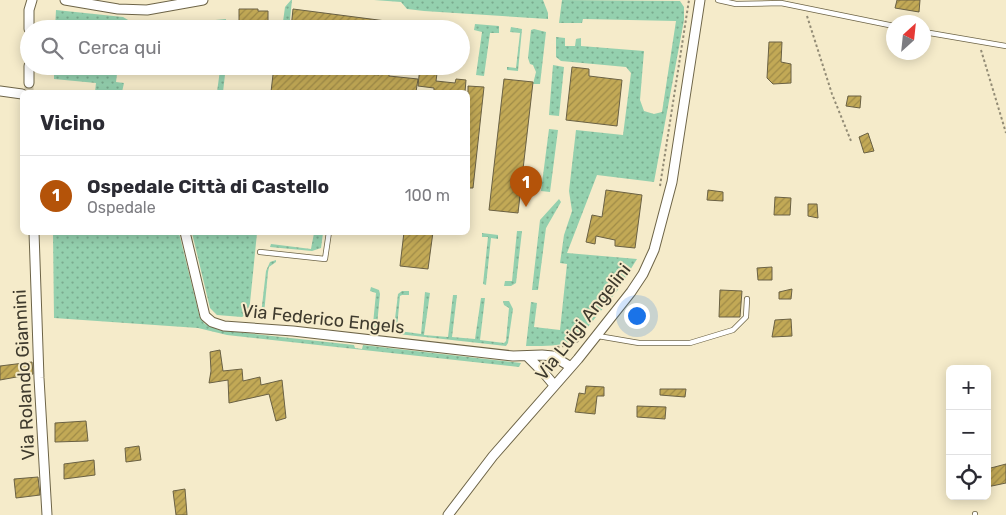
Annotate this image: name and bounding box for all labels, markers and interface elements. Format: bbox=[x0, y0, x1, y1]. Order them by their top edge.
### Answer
north arrow bbox=[886, 15, 931, 60]
search box bbox=[20, 20, 470, 75]
icon: search bbox=[38, 34, 66, 62]
text: Cerca qui bbox=[78, 36, 161, 59]
text: Vicino bbox=[40, 110, 105, 135]
pin: 1 bbox=[510, 166, 542, 207]
text: Ospedale Città di Castello bbox=[87, 175, 329, 198]
text: 1 bbox=[52, 186, 60, 205]
text: 100 m bbox=[405, 186, 450, 205]
text: Ospedale bbox=[87, 198, 156, 217]
street label: Via Luigi Angelini bbox=[531, 259, 635, 385]
street label: Via Rolando Giannini bbox=[9, 289, 39, 461]
street label: Via Federico Engels bbox=[240, 300, 406, 338]
your location bbox=[624, 303, 650, 329]
map controls bbox=[946, 365, 991, 500]
button: + bbox=[946, 365, 991, 410]
button: − bbox=[946, 410, 991, 455]
button: locate bbox=[946, 455, 991, 500]

